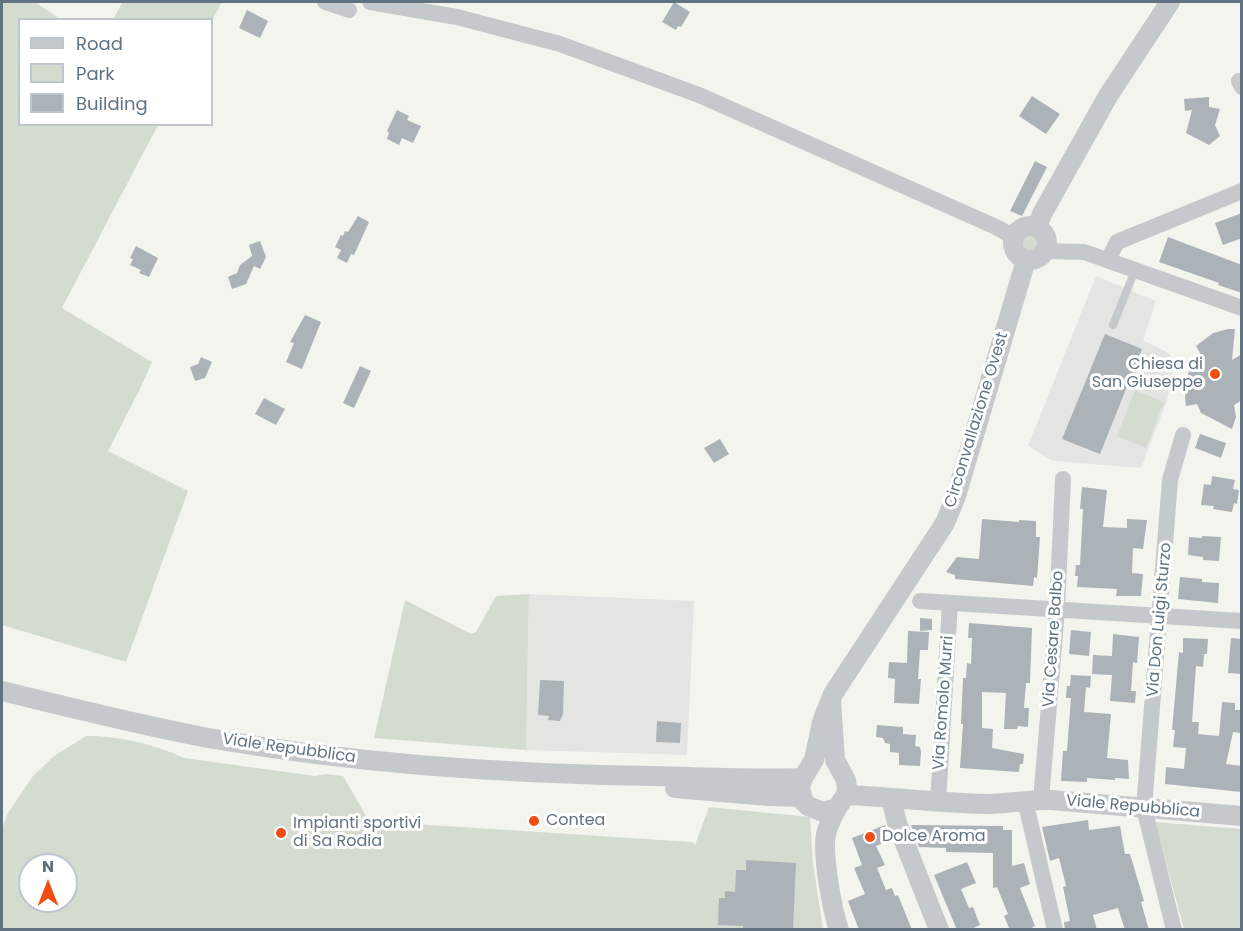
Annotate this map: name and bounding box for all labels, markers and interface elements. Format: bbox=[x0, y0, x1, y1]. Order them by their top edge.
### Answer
legend bbox=[18, 18, 213, 126]
text: Road bbox=[76, 31, 123, 56]
text: Park bbox=[76, 61, 115, 86]
text: Building bbox=[76, 91, 148, 116]
street label: Circonvallazione Ovest bbox=[941, 330, 1013, 510]
place label: Chiesa di San Giuseppe bbox=[1092, 355, 1203, 393]
marker: Chiesa di San Giuseppe bbox=[1208, 367, 1222, 381]
street label: Via Don Luigi Sturzo bbox=[1144, 542, 1176, 698]
street label: Via Cesare Balbo bbox=[1040, 570, 1068, 708]
street label: Via Romolo Murri bbox=[930, 635, 958, 771]
street label: Viale Repubblica bbox=[221, 730, 357, 768]
street label: Viale Repubblica bbox=[1065, 792, 1201, 822]
place label: Contea bbox=[546, 811, 605, 831]
place label: Impianti sportivi di Sa Rodia bbox=[293, 814, 421, 852]
marker: Contea bbox=[527, 814, 541, 828]
marker: Impianti sportivi di Sa Rodia bbox=[274, 826, 288, 840]
place label: Dolce Aroma bbox=[882, 827, 986, 847]
marker: Dolce Aroma bbox=[863, 830, 877, 844]
north arrow bbox=[18, 853, 78, 913]
text: N bbox=[42, 855, 54, 878]

